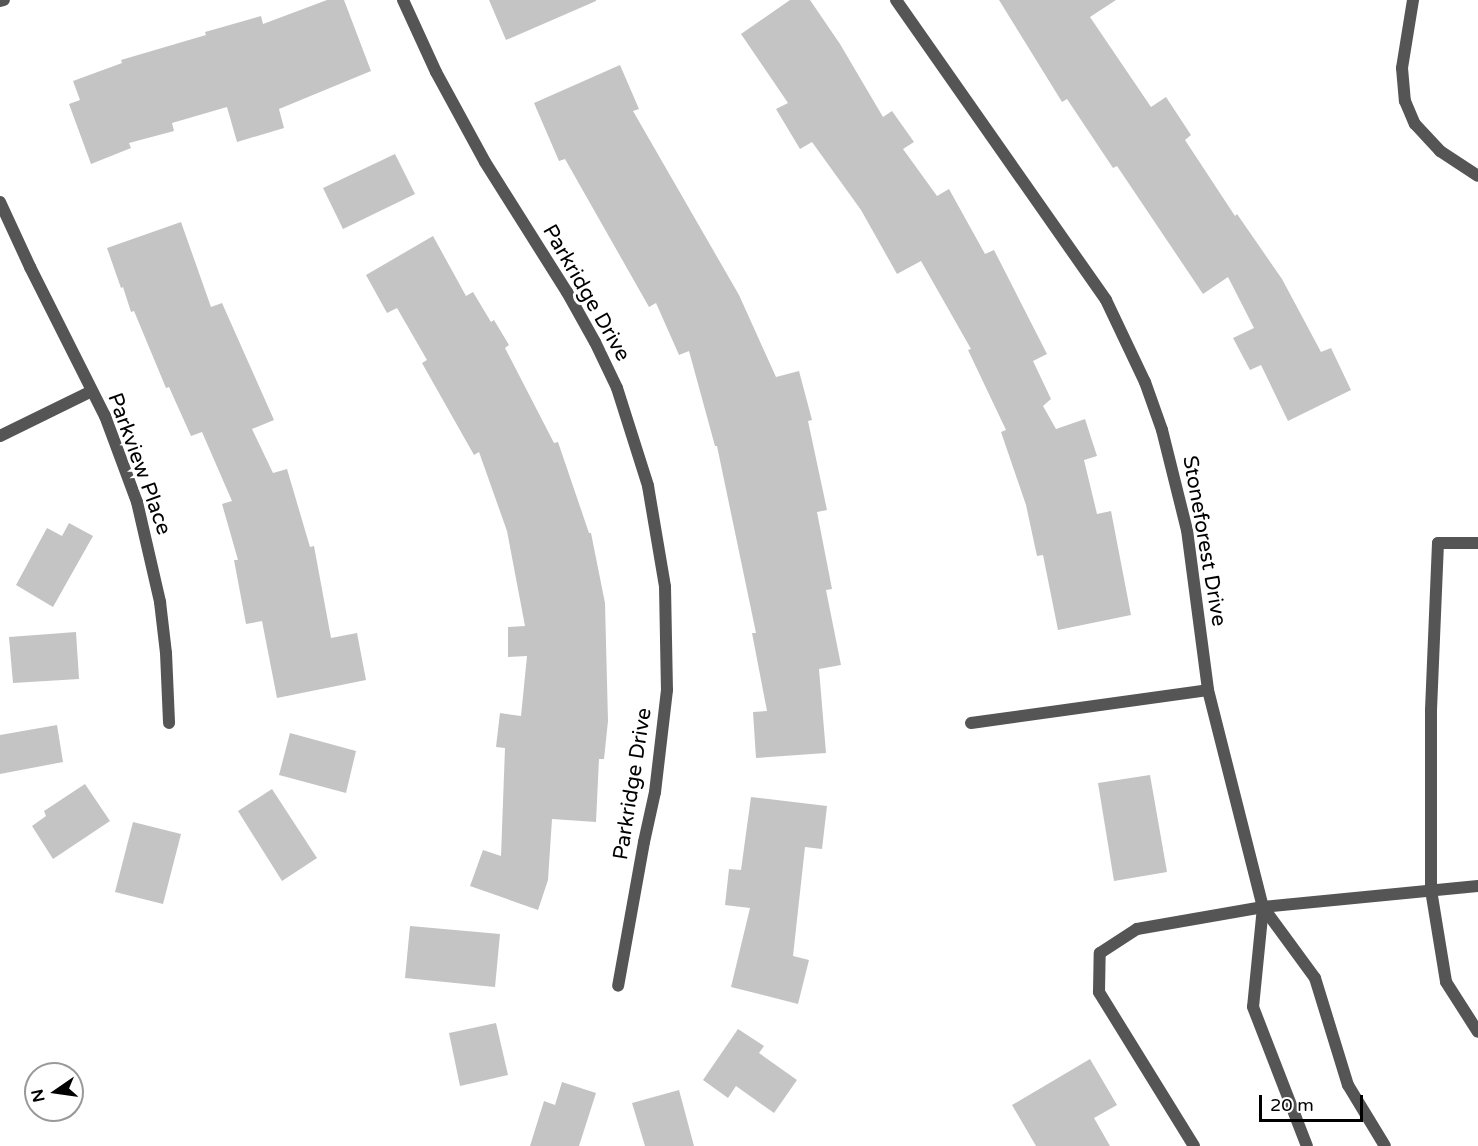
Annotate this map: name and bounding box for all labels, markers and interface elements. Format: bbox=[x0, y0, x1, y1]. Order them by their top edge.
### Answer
street label: Parkridge Drive bbox=[537, 220, 635, 366]
street label: Parkview Place bbox=[102, 390, 176, 538]
street label: Stoneforest Drive bbox=[1177, 454, 1231, 628]
street label: Parkridge Drive bbox=[609, 706, 657, 862]
north arrow bbox=[24, 1062, 84, 1122]
scale bar bbox=[1262, 1083, 1366, 1121]
text: N bbox=[27, 1087, 50, 1104]
text: 20 m bbox=[1270, 1094, 1314, 1116]

